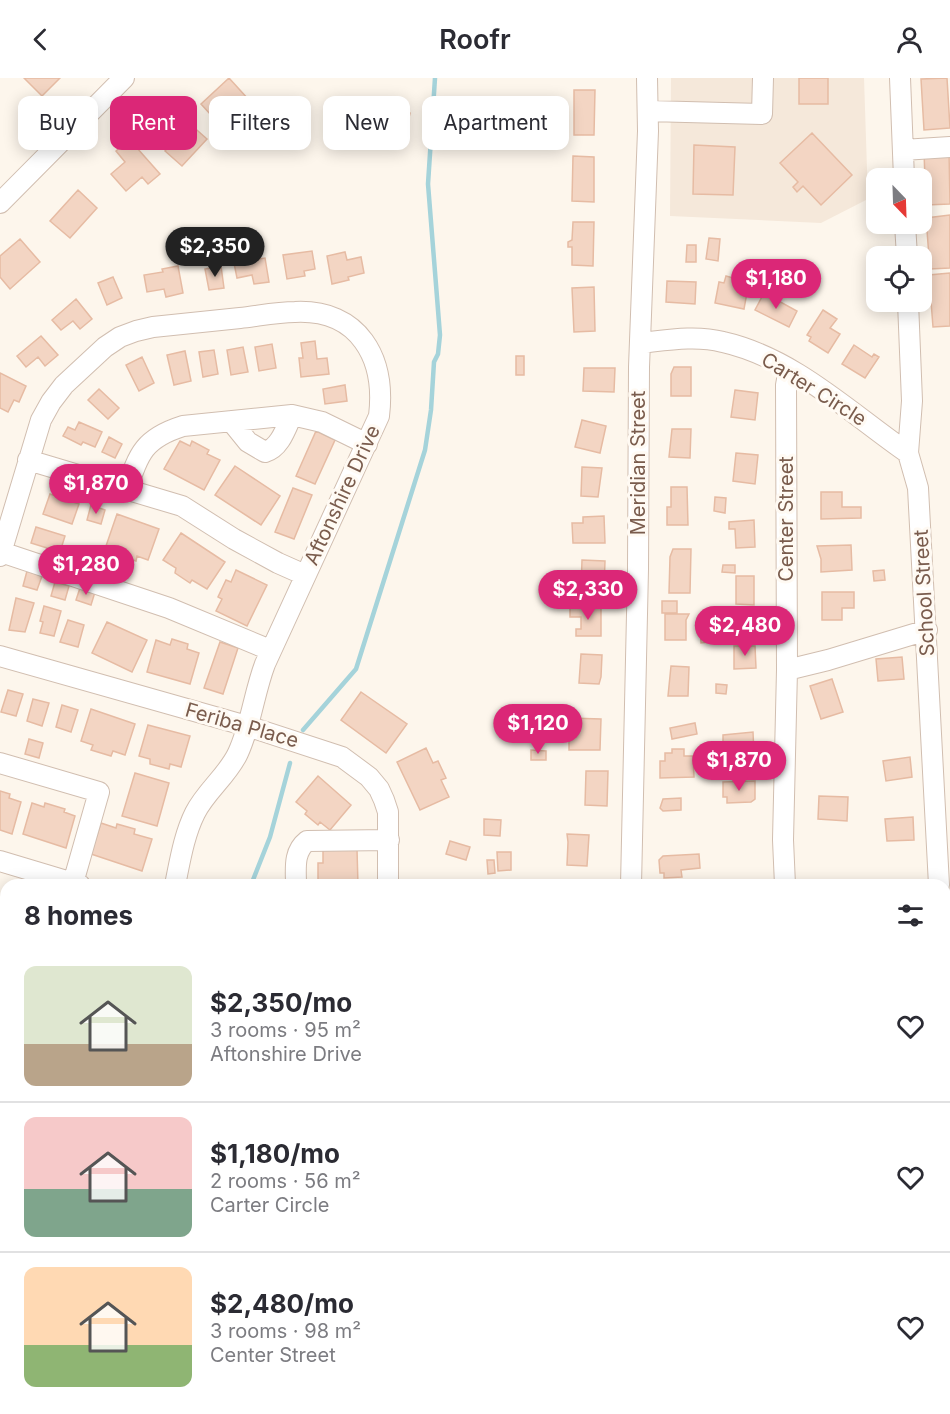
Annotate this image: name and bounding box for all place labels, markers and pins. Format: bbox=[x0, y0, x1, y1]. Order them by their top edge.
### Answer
pin: $2,350 bbox=[166, 227, 264, 278]
pin: $1,180 bbox=[727, 259, 825, 310]
pin: $1,870 bbox=[47, 464, 145, 515]
pin: $1,280 bbox=[37, 545, 135, 596]
pin: $2,330 bbox=[539, 570, 637, 621]
pin: $2,480 bbox=[696, 606, 794, 657]
pin: $1,120 bbox=[489, 704, 587, 755]
pin: $1,870 bbox=[690, 741, 788, 792]

